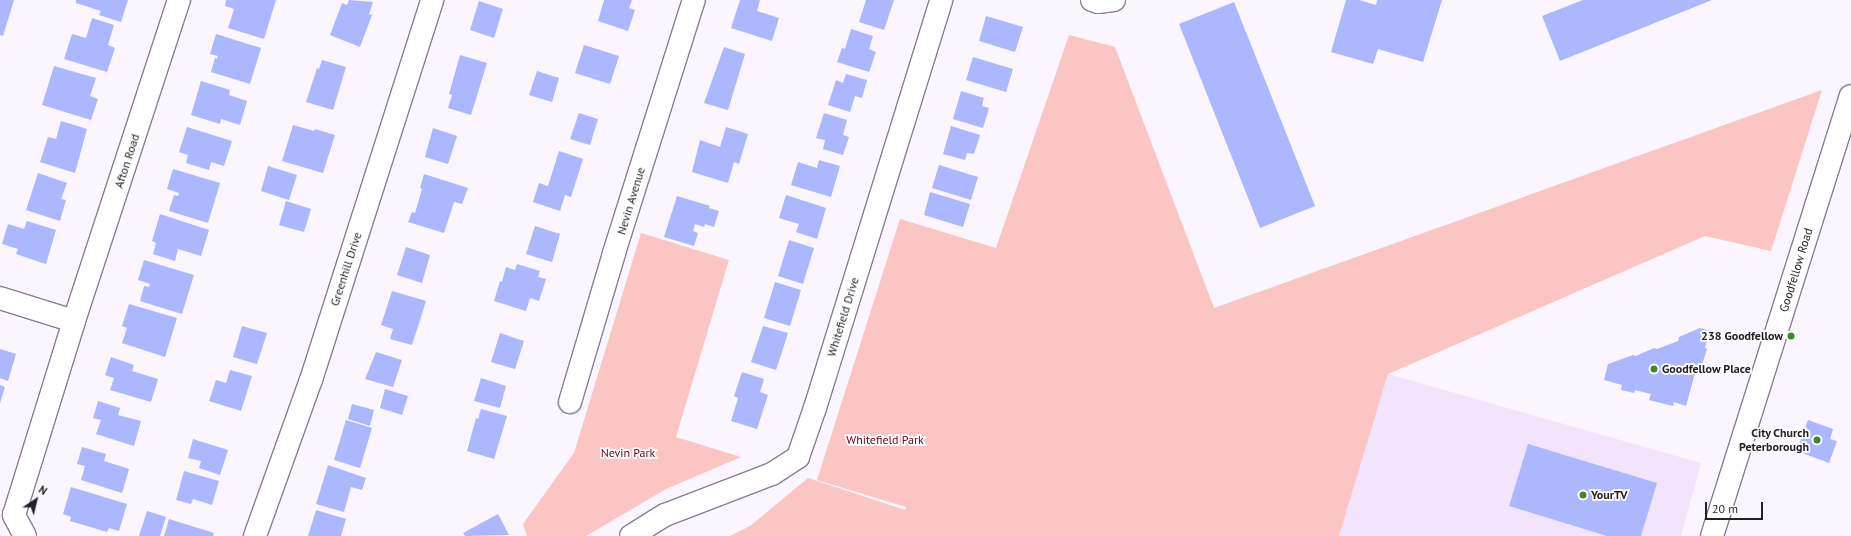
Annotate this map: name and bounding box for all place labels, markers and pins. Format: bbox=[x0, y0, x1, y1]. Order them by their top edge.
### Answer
place label: 238 Goodfellow bbox=[1701, 329, 1783, 343]
marker: 238 Goodfellow bbox=[1786, 331, 1796, 341]
place label: Goodfellow Place bbox=[1662, 362, 1751, 376]
marker: Goodfellow Place bbox=[1649, 364, 1659, 374]
place label: City Church Peterborough bbox=[1739, 426, 1809, 454]
marker: City Church Peterborough bbox=[1812, 435, 1822, 445]
place label: YourTV bbox=[1591, 488, 1628, 502]
marker: YourTV bbox=[1578, 490, 1588, 500]

